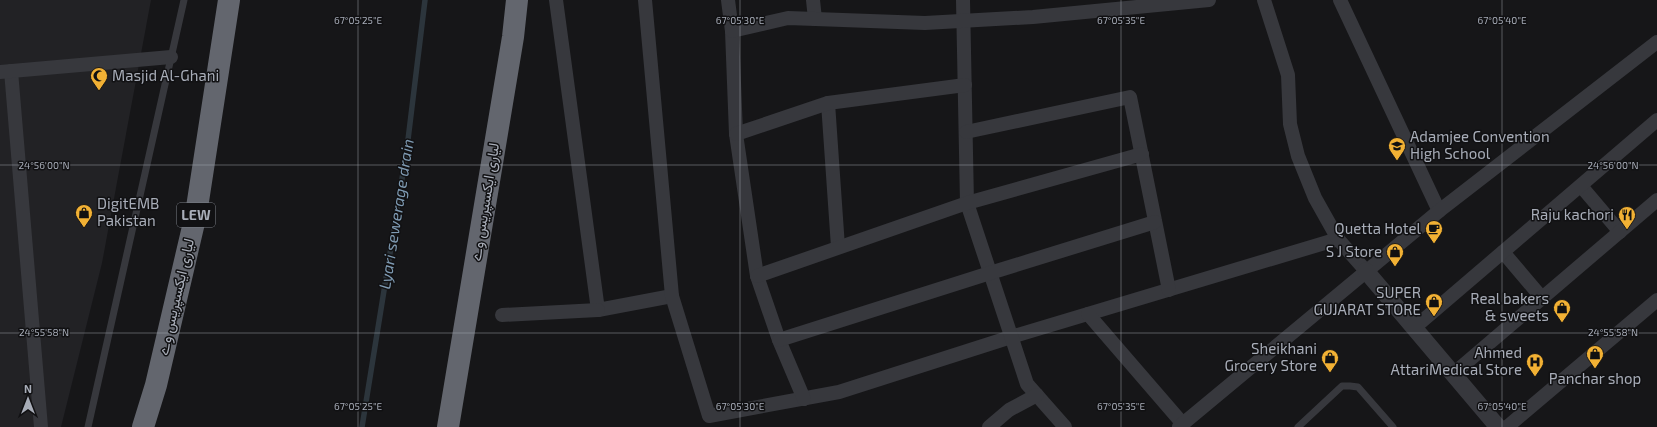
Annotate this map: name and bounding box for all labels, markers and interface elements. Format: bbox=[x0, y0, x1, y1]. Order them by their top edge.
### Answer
text: 67°05'25"E bbox=[334, 14, 382, 26]
text: 67°05'30"E bbox=[716, 14, 765, 26]
text: 67°05'35"E bbox=[1097, 14, 1145, 26]
text: 67°05'40"E bbox=[1477, 14, 1527, 26]
mosque icon: Masjid Al-Ghani bbox=[89, 66, 109, 91]
place label: Masjid Al-Ghani bbox=[112, 66, 219, 85]
place label: Adamjee Convention High School bbox=[1410, 127, 1550, 162]
school or university icon: Adamjee Convention High School bbox=[1387, 136, 1407, 161]
water label: Lyari sewerage drain bbox=[374, 137, 418, 291]
street label: لیاری ایکسپریس وے bbox=[466, 141, 504, 263]
text: 24°56'00"N bbox=[18, 159, 70, 171]
text: 24°56'00"N bbox=[1587, 159, 1639, 171]
place label: DigitEMB Pakistan bbox=[97, 194, 159, 229]
shop icon: DigitEMB Pakistan bbox=[74, 203, 94, 228]
road number: LEW bbox=[177, 203, 215, 227]
place label: Raju kachori bbox=[1531, 205, 1614, 224]
restaurant icon: Raju kachori bbox=[1617, 205, 1637, 230]
place label: Quetta Hotel bbox=[1335, 219, 1422, 238]
cafe icon: Quetta Hotel bbox=[1424, 219, 1444, 244]
street label: لیاری ایکسپریس وے bbox=[153, 237, 199, 357]
place label: S J Store bbox=[1326, 242, 1382, 260]
shop icon: S J Store bbox=[1385, 242, 1405, 267]
place label: SUPER GUJARAT STORE bbox=[1313, 283, 1421, 318]
place label: Real bakers & sweets bbox=[1470, 289, 1549, 324]
shop icon: SUPER GUJARAT STORE bbox=[1424, 292, 1444, 317]
shop icon: Real bakers & sweets bbox=[1552, 298, 1572, 323]
text: 24°55'58"N bbox=[19, 326, 69, 338]
text: 24°55'58"N bbox=[1588, 326, 1638, 338]
place label: Sheikhani Grocery Store bbox=[1225, 339, 1317, 374]
place label: Ahmed AttariMedical Store bbox=[1390, 343, 1522, 378]
shop icon: Panchar shop bbox=[1585, 344, 1605, 369]
shop icon: Sheikhani Grocery Store bbox=[1320, 348, 1340, 373]
hospital icon: Ahmed AttariMedical Store bbox=[1525, 352, 1545, 377]
place label: Panchar shop bbox=[1549, 369, 1641, 387]
north arrow bbox=[8, 379, 48, 419]
text: N bbox=[24, 382, 32, 395]
text: 67°05'25"E bbox=[334, 400, 382, 412]
text: 67°05'30"E bbox=[716, 400, 765, 412]
text: 67°05'35"E bbox=[1097, 400, 1145, 412]
text: 67°05'40"E bbox=[1477, 400, 1527, 412]

